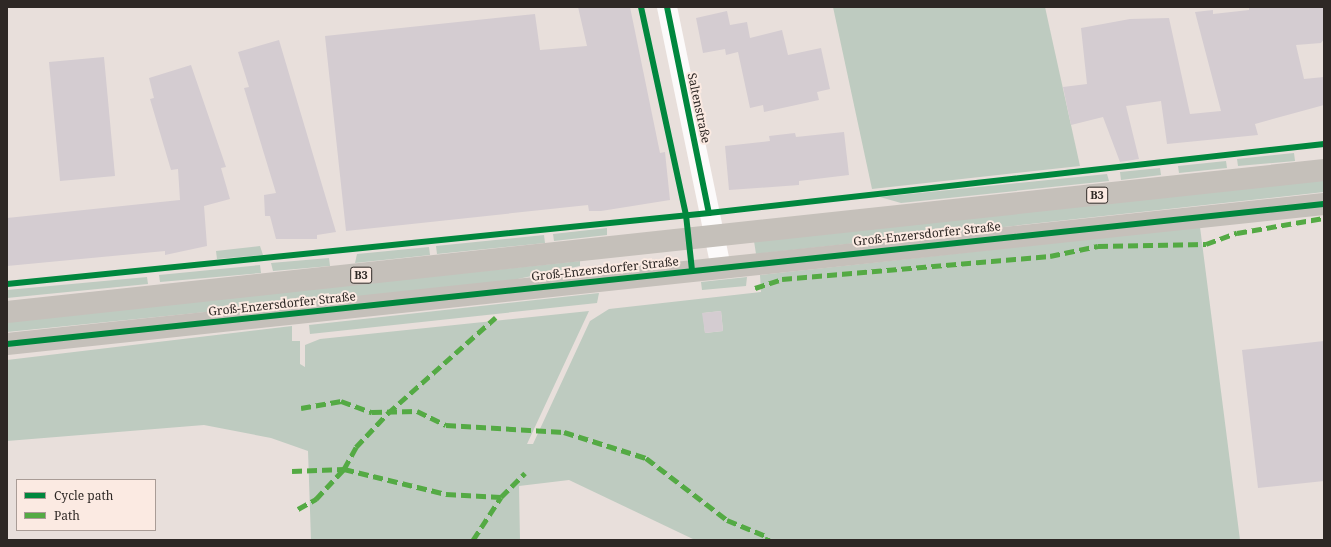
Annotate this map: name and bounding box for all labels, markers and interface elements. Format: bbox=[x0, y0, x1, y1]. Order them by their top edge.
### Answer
street label: Saltenstraße bbox=[685, 72, 713, 144]
road number: B3 bbox=[1086, 186, 1108, 204]
street label: Groß-Enzersdorfer Straße bbox=[853, 219, 1001, 249]
street label: Groß-Enzersdorfer Straße bbox=[531, 254, 679, 284]
road number: B3 bbox=[350, 266, 372, 284]
street label: Groß-Enzersdorfer Straße bbox=[208, 289, 356, 319]
legend bbox=[16, 479, 156, 531]
text: Cycle path bbox=[54, 487, 113, 504]
text: Path bbox=[54, 507, 80, 524]

